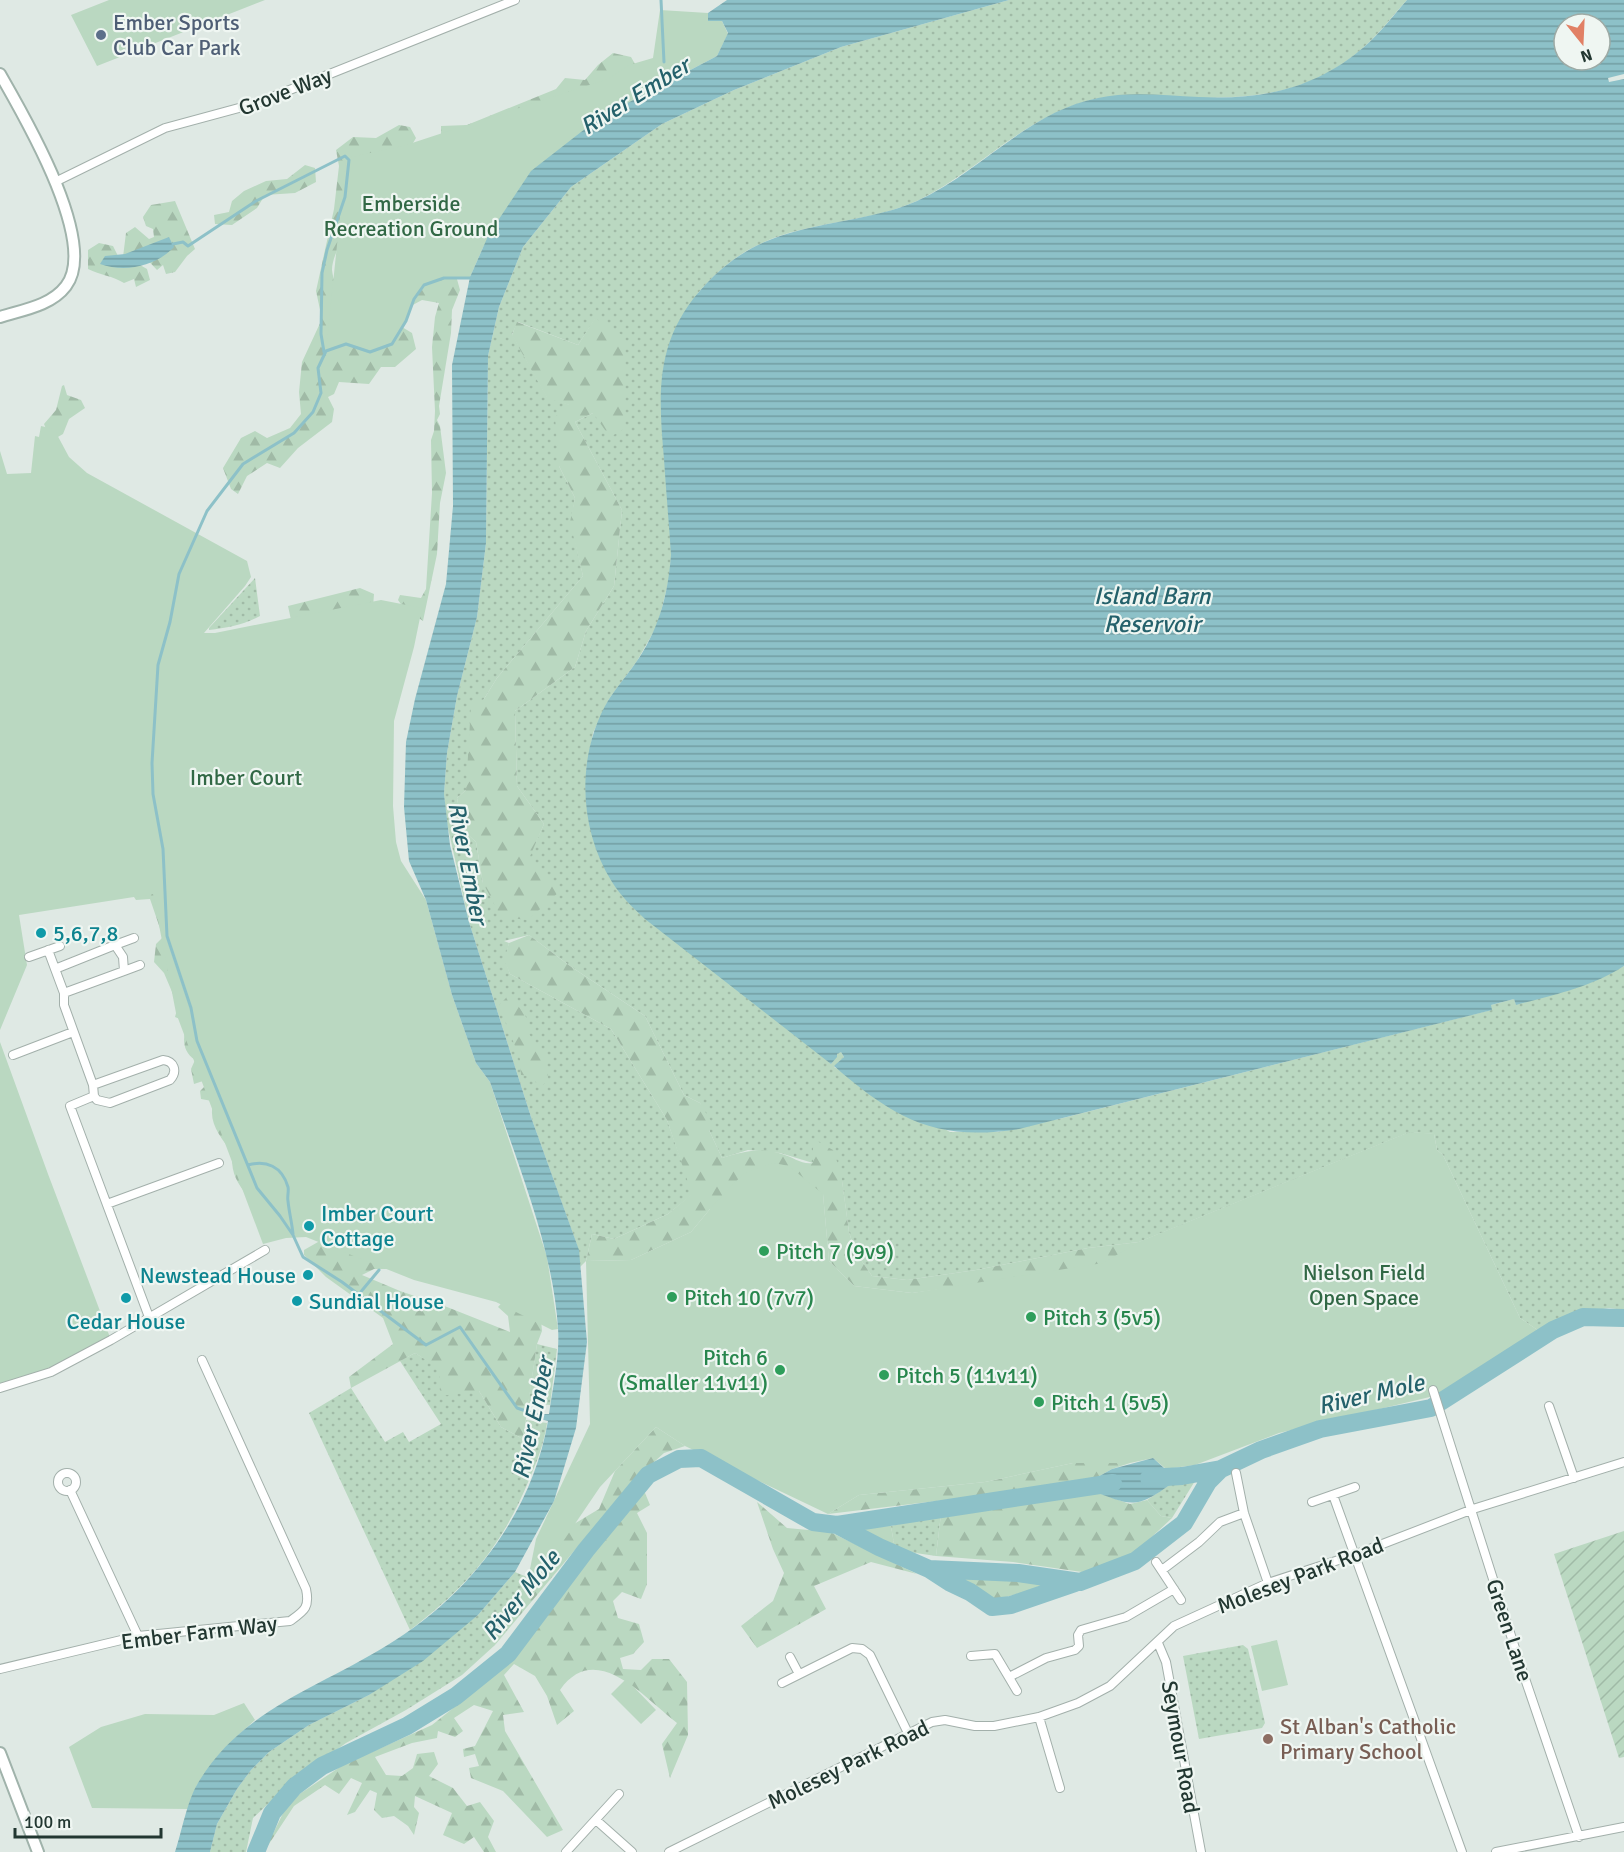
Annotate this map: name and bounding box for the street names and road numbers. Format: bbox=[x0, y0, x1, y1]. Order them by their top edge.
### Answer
street label: Grove Way bbox=[235, 61, 336, 122]
street label: Molesey Park Road bbox=[1213, 1531, 1387, 1620]
street label: Green Lane bbox=[1480, 1576, 1539, 1685]
street label: Ember Farm Way bbox=[120, 1609, 279, 1655]
street label: Seymour Road bbox=[1156, 1679, 1205, 1816]
street label: Molesey Park Road bbox=[763, 1714, 933, 1815]

